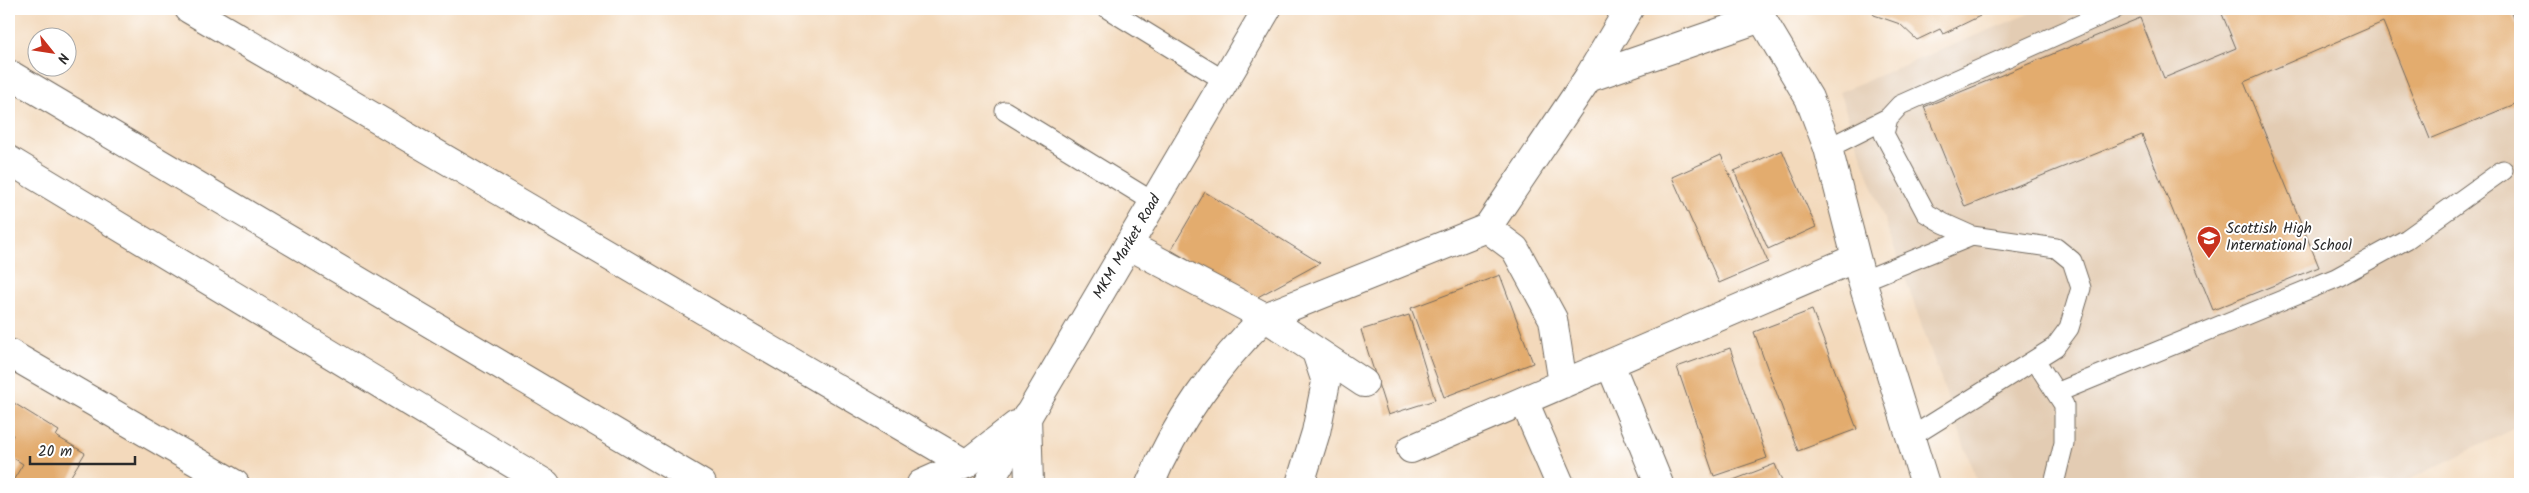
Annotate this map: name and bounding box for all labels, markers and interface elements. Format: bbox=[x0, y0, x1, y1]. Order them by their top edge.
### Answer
north arrow bbox=[28, 28, 78, 78]
text: N bbox=[51, 49, 74, 67]
street label: MKM Market Road bbox=[1087, 189, 1168, 304]
place label: Scottish High International School bbox=[2226, 217, 2352, 258]
school or university icon: Scottish High International School bbox=[2196, 225, 2222, 259]
scale bar bbox=[30, 433, 135, 465]
text: 20 m bbox=[38, 440, 72, 464]

